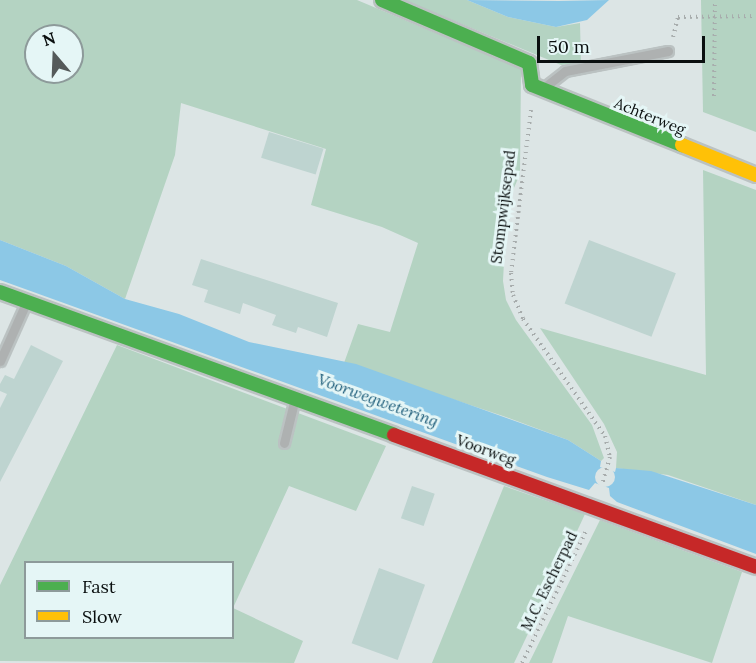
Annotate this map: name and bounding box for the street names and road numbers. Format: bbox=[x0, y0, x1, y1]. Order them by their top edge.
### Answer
street label: Achterweg bbox=[612, 94, 688, 138]
street label: Stompwijksepad bbox=[487, 149, 519, 265]
street label: Voorweg bbox=[454, 431, 518, 469]
street label: M.C. Escherpad bbox=[517, 528, 581, 634]

